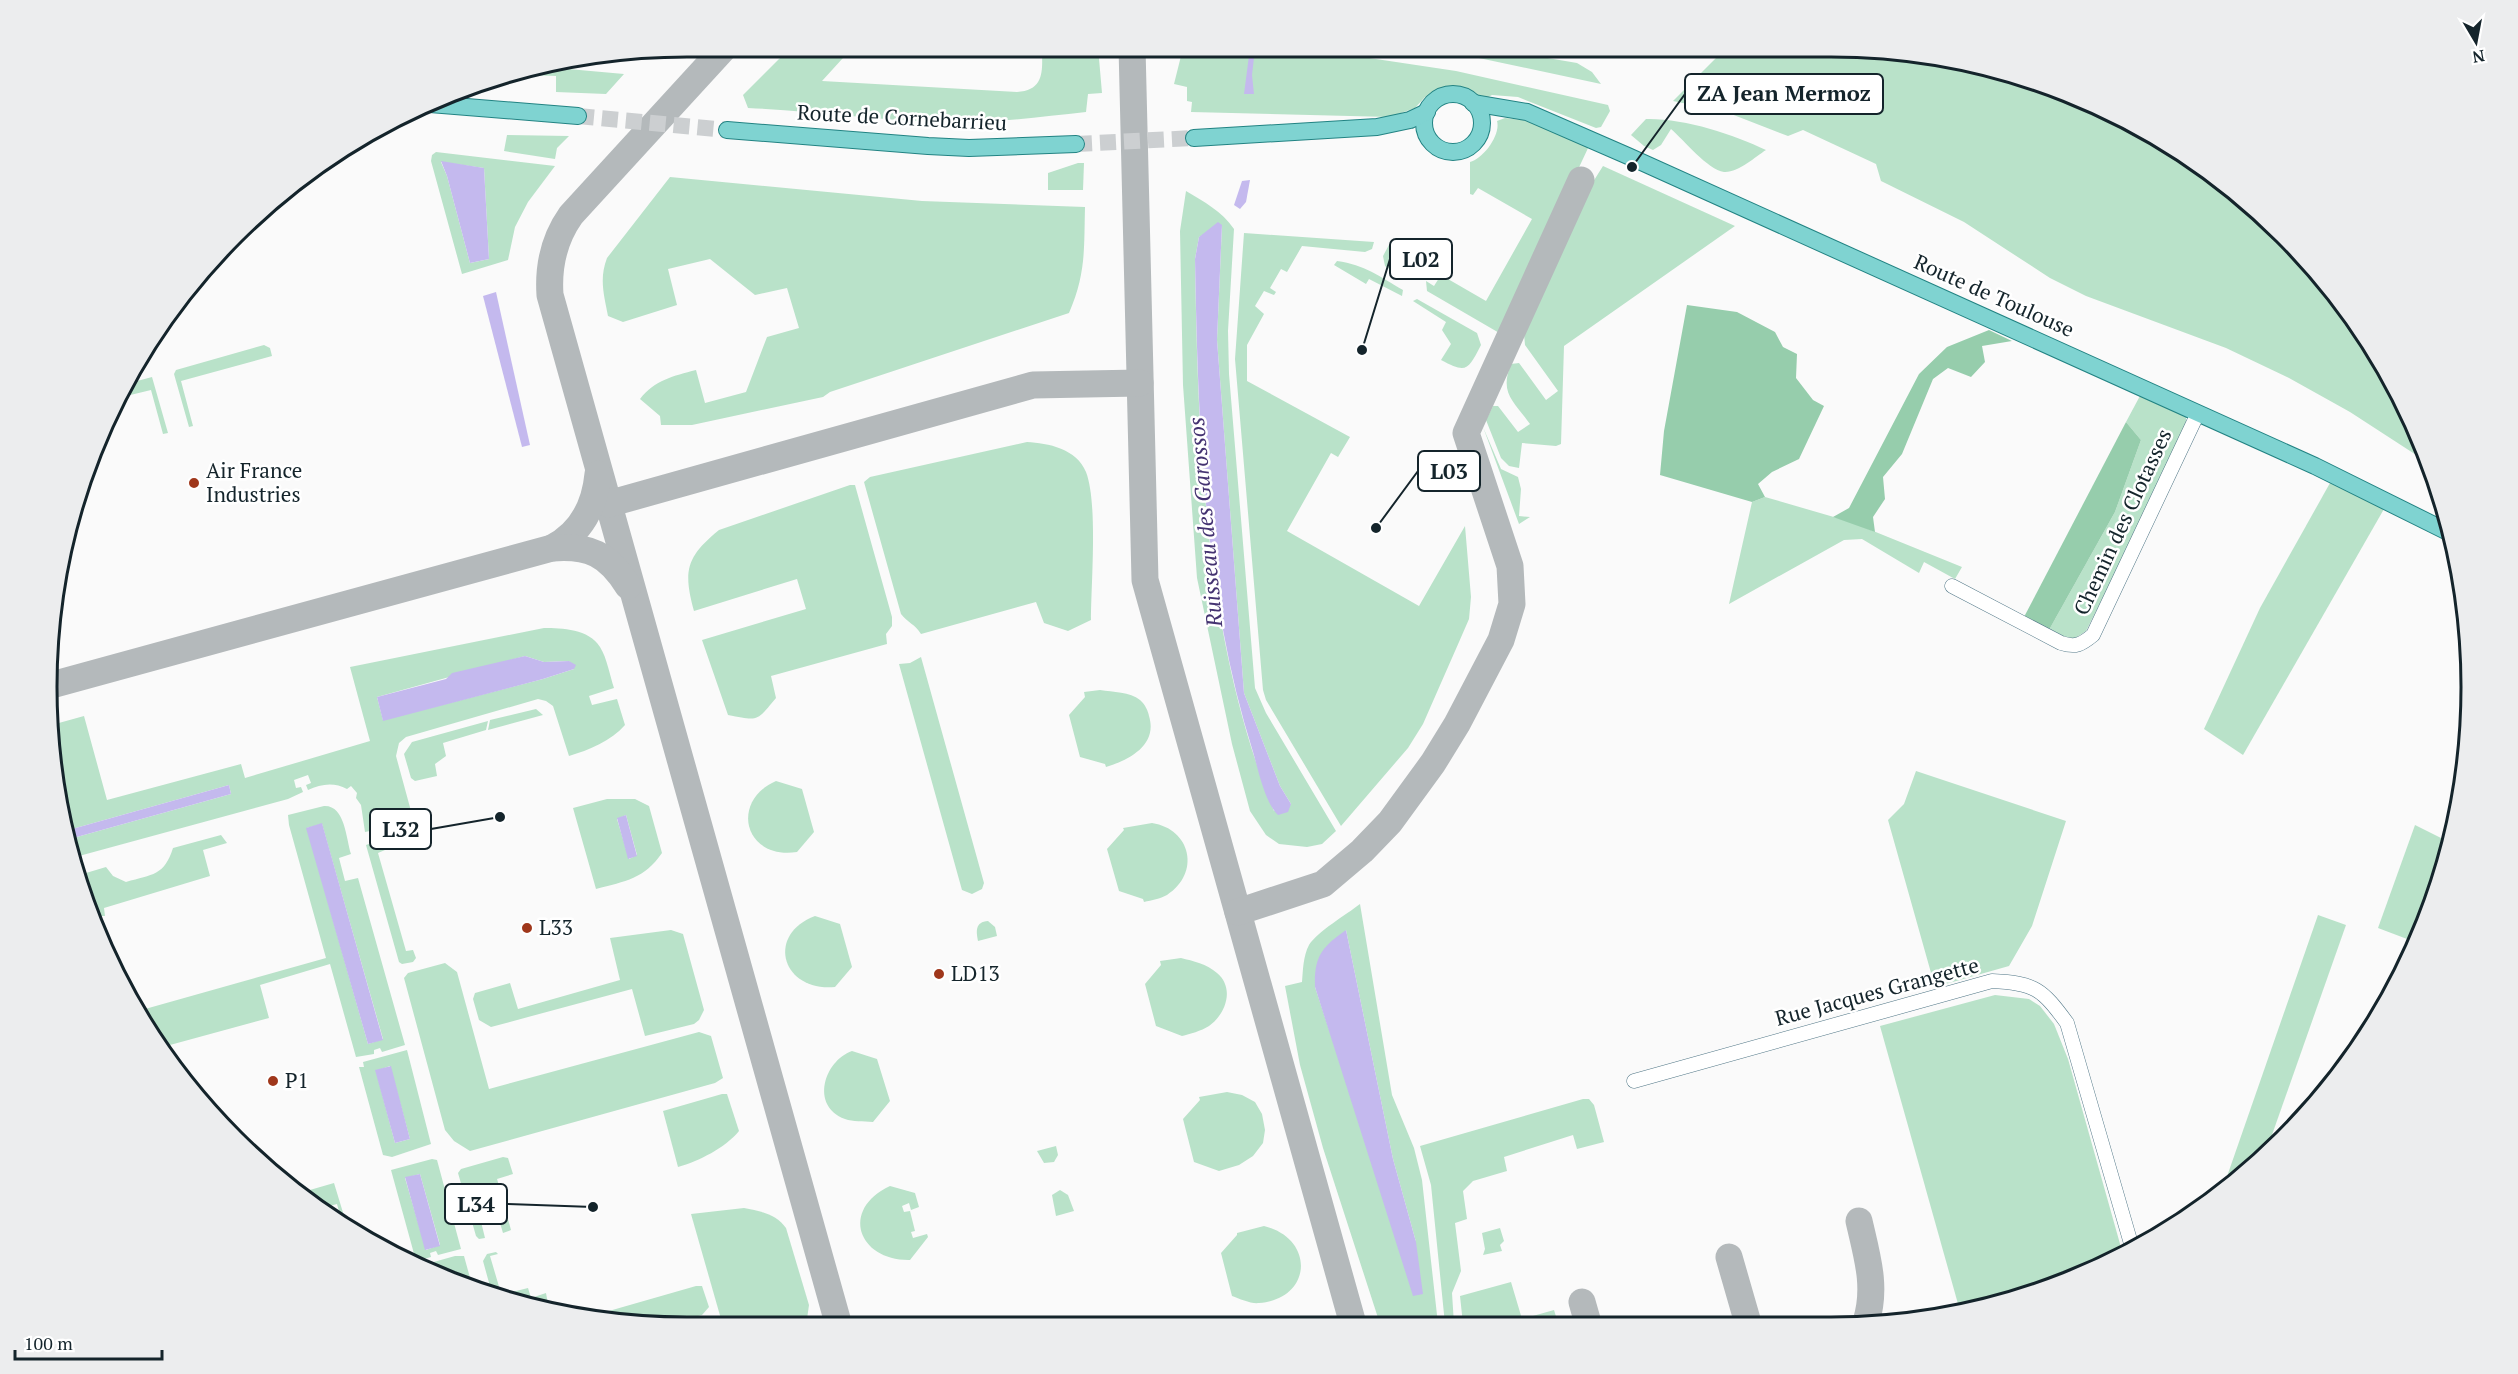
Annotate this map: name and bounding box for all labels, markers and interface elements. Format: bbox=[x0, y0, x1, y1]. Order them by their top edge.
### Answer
north arrow bbox=[2446, 12, 2506, 72]
text: N bbox=[2471, 45, 2486, 69]
callout: ZA Jean Mermoz bbox=[1685, 74, 1883, 114]
text: ZA Jean Mermoz bbox=[1697, 78, 1871, 107]
street label: Route de Cornebarrieu bbox=[796, 98, 1008, 136]
callout: L02 bbox=[1390, 239, 1452, 279]
text: L02 bbox=[1402, 244, 1440, 273]
street label: Route de Toulouse bbox=[1910, 247, 2079, 343]
water label: Ruisseau des Garossos bbox=[1181, 416, 1228, 629]
street label: Chemin des Clotasses bbox=[2067, 424, 2178, 619]
callout: L03 bbox=[1418, 451, 1480, 491]
place label: Air France Industries bbox=[206, 456, 302, 508]
text: L03 bbox=[1430, 456, 1468, 485]
marker: Air France Industries bbox=[187, 476, 201, 490]
callout: L32 bbox=[370, 809, 431, 849]
text: L32 bbox=[382, 814, 420, 843]
place label: L33 bbox=[539, 913, 573, 941]
marker: L33 bbox=[520, 921, 534, 935]
street label: Rue Jacques Grangette bbox=[1772, 950, 1982, 1032]
place label: LD13 bbox=[951, 959, 1000, 987]
marker: LD13 bbox=[932, 967, 946, 981]
place label: P1 bbox=[285, 1066, 309, 1094]
marker: P1 bbox=[266, 1074, 280, 1088]
callout: L34 bbox=[445, 1184, 507, 1224]
text: L34 bbox=[457, 1189, 495, 1218]
scale bar bbox=[15, 1323, 162, 1361]
text: 100 m bbox=[24, 1331, 73, 1355]

